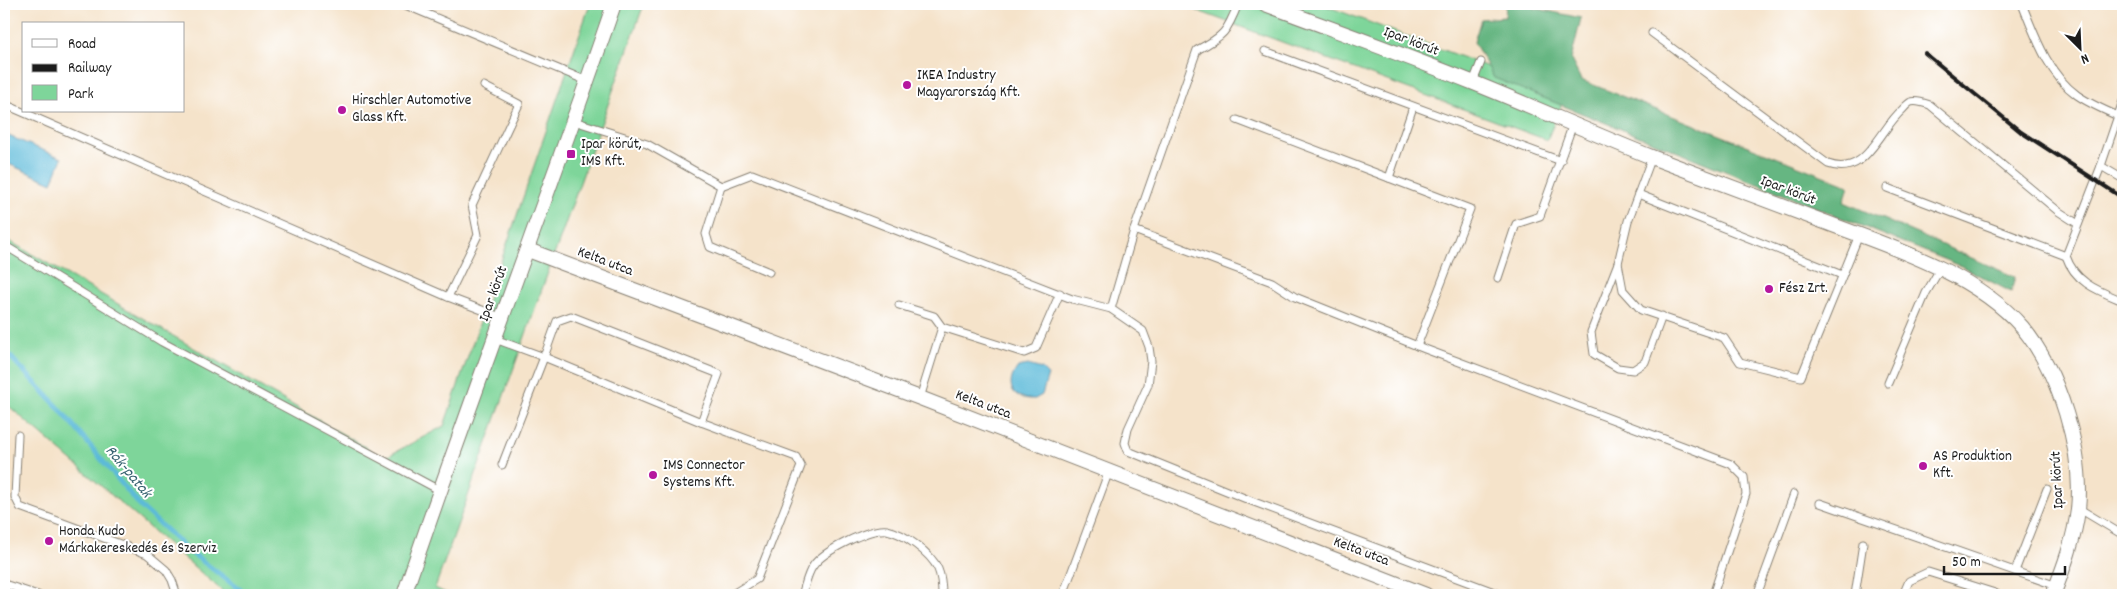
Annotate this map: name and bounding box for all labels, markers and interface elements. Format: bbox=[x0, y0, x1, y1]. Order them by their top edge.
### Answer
street label: Ipar körút bbox=[1380, 21, 1442, 63]
legend bbox=[22, 22, 185, 112]
north arrow bbox=[2054, 22, 2104, 72]
text: Road bbox=[68, 34, 96, 56]
text: N bbox=[2077, 48, 2092, 69]
text: Railway bbox=[68, 58, 112, 80]
place label: IKEA Industry Magyarország Kft. bbox=[917, 65, 1020, 104]
marker: IKEA Industry Magyarország Kft. bbox=[901, 79, 913, 91]
text: Park bbox=[68, 84, 94, 106]
place label: Hirschler Automotive Glass Kft. bbox=[352, 90, 472, 129]
marker: Hirschler Automotive Glass Kft. bbox=[336, 104, 348, 116]
place label: Ipar körút, IMS Kft. bbox=[581, 134, 642, 173]
marker: Ipar körút, IMS Kft. bbox=[565, 148, 577, 160]
street label: Ipar körút bbox=[1757, 170, 1819, 212]
street label: Kelta utca bbox=[574, 241, 637, 283]
street label: Ipar körút bbox=[474, 263, 514, 325]
place label: Fész Zrt. bbox=[1779, 278, 1828, 300]
marker: Fész Zrt. bbox=[1763, 283, 1775, 295]
street label: Kelta utca bbox=[952, 384, 1015, 426]
water label: Rák-patak bbox=[99, 441, 158, 504]
place label: AS Produktion Kft. bbox=[1933, 446, 2012, 485]
street label: Ipar körút bbox=[2045, 450, 2071, 510]
place label: IMS Connector Systems Kft. bbox=[663, 455, 745, 494]
marker: AS Produktion Kft. bbox=[1917, 460, 1929, 472]
marker: IMS Connector Systems Kft. bbox=[647, 469, 659, 481]
place label: Honda Kudo Márkakereskedés és Szerviz bbox=[59, 521, 217, 560]
street label: Kelta utca bbox=[1330, 531, 1393, 573]
marker: Honda Kudo Márkakereskedés és Szerviz bbox=[43, 535, 55, 547]
scale bar bbox=[1944, 544, 2066, 576]
text: 50 m bbox=[1952, 552, 1981, 574]

